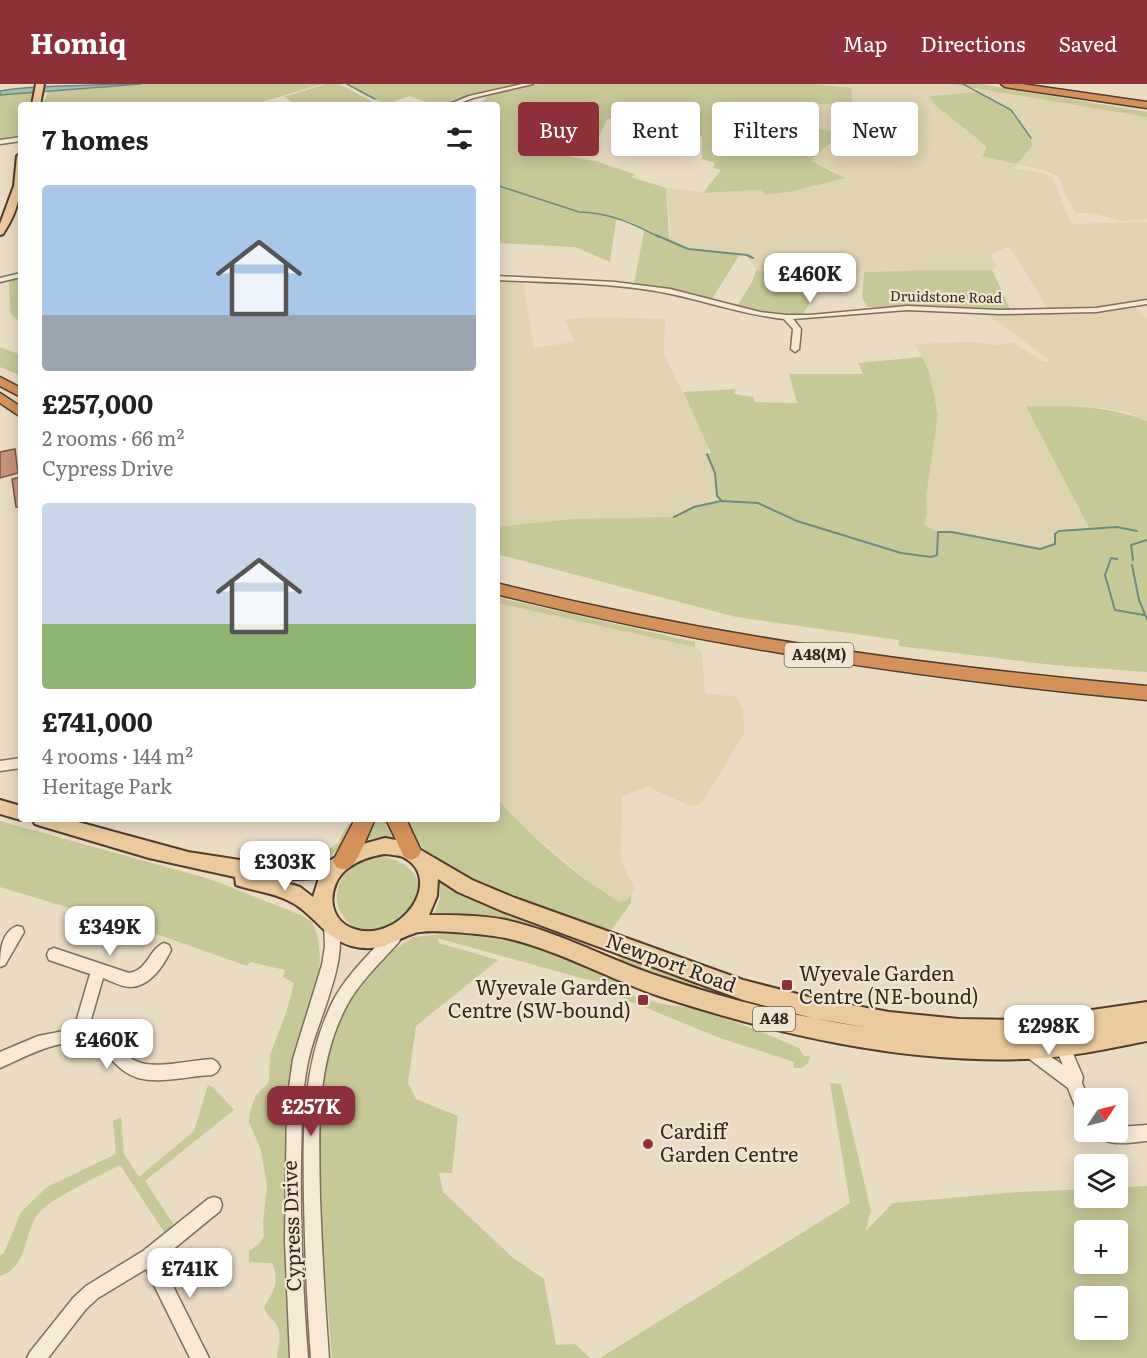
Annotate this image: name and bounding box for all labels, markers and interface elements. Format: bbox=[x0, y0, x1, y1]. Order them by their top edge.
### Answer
text: Homiq bbox=[30, 21, 127, 63]
text: Map bbox=[843, 27, 888, 58]
text: Directions bbox=[921, 27, 1026, 58]
text: Saved bbox=[1059, 27, 1117, 58]
chip: Buy bbox=[518, 102, 599, 156]
chip: Rent bbox=[611, 102, 700, 156]
chip: Filters bbox=[712, 102, 819, 156]
chip: New bbox=[831, 102, 918, 156]
text: 7 homes bbox=[42, 119, 148, 158]
icon: filters bbox=[443, 122, 476, 155]
icon: home bbox=[205, 224, 313, 332]
pin: £460K bbox=[768, 253, 852, 304]
text: £460K bbox=[778, 257, 842, 287]
street label: Druidstone Road bbox=[890, 285, 1003, 307]
text: £257,000 bbox=[42, 383, 153, 422]
text: 2 rooms · 66 m² bbox=[42, 422, 184, 452]
text: Cypress Drive bbox=[42, 452, 173, 482]
icon: home bbox=[205, 542, 313, 650]
road number: A48(M) bbox=[784, 643, 854, 667]
text: £741,000 bbox=[42, 701, 153, 740]
text: 4 rooms · 144 m² bbox=[42, 740, 193, 770]
text: Heritage Park bbox=[42, 770, 172, 800]
pin: £303K bbox=[243, 841, 327, 892]
text: £303K bbox=[254, 845, 316, 875]
pin: £349K bbox=[68, 906, 152, 957]
text: £349K bbox=[79, 910, 141, 940]
street label: Newport Road bbox=[602, 924, 741, 999]
place label: Wyevale Garden Centre (NE-bound) bbox=[799, 957, 979, 1010]
place label: Wyevale Garden Centre (SW-bound) bbox=[448, 971, 631, 1024]
marker: Wyevale Garden Centre (NE-bound) bbox=[780, 978, 794, 992]
marker: Wyevale Garden Centre (SW-bound) bbox=[636, 993, 650, 1007]
pin: £298K bbox=[1007, 1005, 1091, 1056]
road number: A48 bbox=[753, 1007, 795, 1031]
text: £298K bbox=[1018, 1009, 1080, 1039]
pin: £460K bbox=[65, 1019, 149, 1070]
text: £460K bbox=[75, 1023, 139, 1053]
pin: £257K bbox=[269, 1086, 353, 1137]
north arrow bbox=[1074, 1088, 1128, 1142]
map controls bbox=[1074, 1088, 1128, 1340]
text: £257K bbox=[281, 1090, 341, 1120]
place label: Cardiff Garden Centre bbox=[660, 1115, 798, 1168]
marker: Cardiff Garden Centre bbox=[641, 1137, 655, 1151]
button: layers bbox=[1074, 1154, 1128, 1208]
street label: Cypress Drive bbox=[273, 1160, 307, 1292]
button: + bbox=[1074, 1220, 1128, 1274]
pin: £741K bbox=[148, 1248, 232, 1299]
text: £741K bbox=[161, 1252, 219, 1282]
button: − bbox=[1074, 1286, 1128, 1340]

